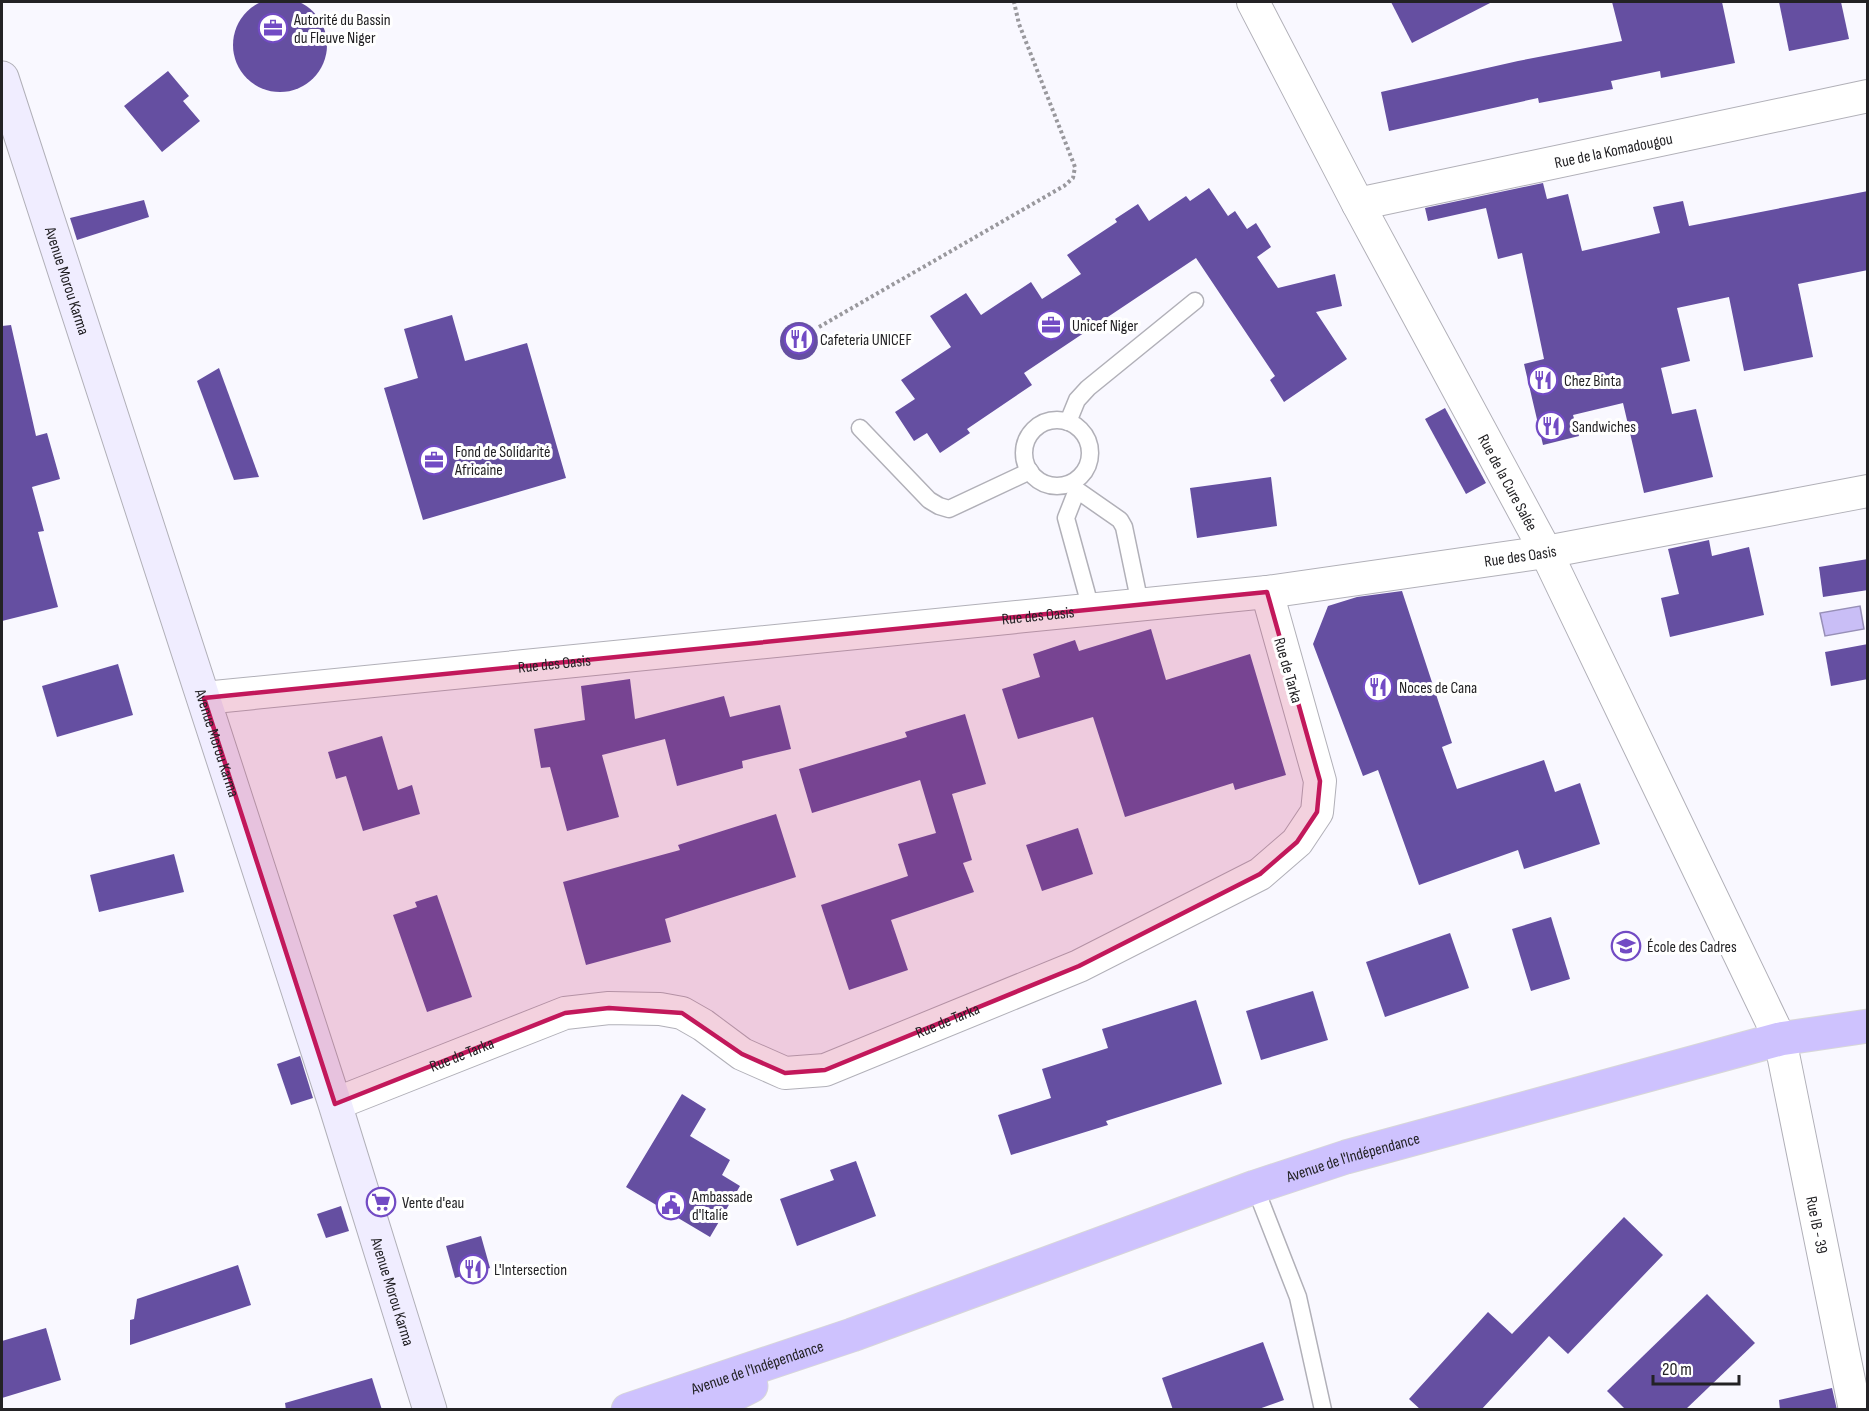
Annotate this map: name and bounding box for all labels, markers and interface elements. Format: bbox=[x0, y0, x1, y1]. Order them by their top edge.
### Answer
place label: Autorité du Bassin du Fleuve Niger bbox=[293, 11, 391, 48]
office icon: Autorité du Bassin du Fleuve Niger bbox=[257, 12, 289, 44]
street label: Rue de la Komadougou bbox=[1553, 130, 1674, 173]
street label: Avenue Morou Karma bbox=[40, 224, 93, 337]
office icon: Unicef Niger bbox=[1035, 309, 1067, 341]
place label: Unicef Niger bbox=[1072, 317, 1139, 336]
restaurant icon: Cafeteria UNICEF bbox=[783, 323, 815, 355]
place label: Cafeteria UNICEF bbox=[820, 331, 912, 350]
restaurant icon: Chez Binta bbox=[1527, 364, 1559, 396]
place label: Chez Binta bbox=[1564, 372, 1621, 391]
restaurant icon: Sandwiches bbox=[1535, 410, 1567, 442]
place label: Sandwiches bbox=[1572, 418, 1636, 437]
street label: Rue de la Cure Salée bbox=[1473, 431, 1541, 535]
place label: Fond de Solidarité Africaine bbox=[454, 443, 551, 480]
office icon: Fond de Solidarité Africaine bbox=[418, 444, 450, 476]
street label: Rue des Oasis bbox=[1483, 542, 1558, 572]
street label: Rue des Oasis bbox=[1001, 603, 1075, 629]
street label: Rue de Tarka bbox=[1269, 636, 1306, 705]
street label: Rue des Oasis bbox=[517, 651, 592, 678]
restaurant icon: Noces de Cana bbox=[1362, 671, 1394, 703]
place label: Noces de Cana bbox=[1399, 679, 1477, 698]
street label: Avenue Morou Karma bbox=[190, 686, 243, 800]
school or university icon: École des Cadres bbox=[1610, 930, 1642, 962]
place label: École des Cadres bbox=[1647, 938, 1737, 957]
street label: Rue de Tarka bbox=[913, 1000, 983, 1043]
street label: Rue de Tarka bbox=[427, 1034, 497, 1077]
street label: Avenue de l'Indépendance bbox=[1283, 1129, 1422, 1187]
supermarket icon: Vente d'eau bbox=[365, 1186, 397, 1218]
place label: Ambassade d'Italie bbox=[691, 1188, 753, 1225]
public building icon: Ambassade d'Italie bbox=[655, 1189, 687, 1221]
place label: Vente d'eau bbox=[402, 1194, 464, 1213]
street label: Rue IB - 39 bbox=[1801, 1195, 1831, 1255]
street label: Avenue Morou Karma bbox=[366, 1234, 418, 1348]
restaurant icon: L'Intersection bbox=[457, 1253, 489, 1285]
place label: L'Intersection bbox=[494, 1261, 567, 1280]
street label: Avenue de l'Indépendance bbox=[688, 1337, 826, 1400]
scale bar bbox=[1653, 1348, 1738, 1386]
text: 20 m bbox=[1662, 1359, 1692, 1380]

